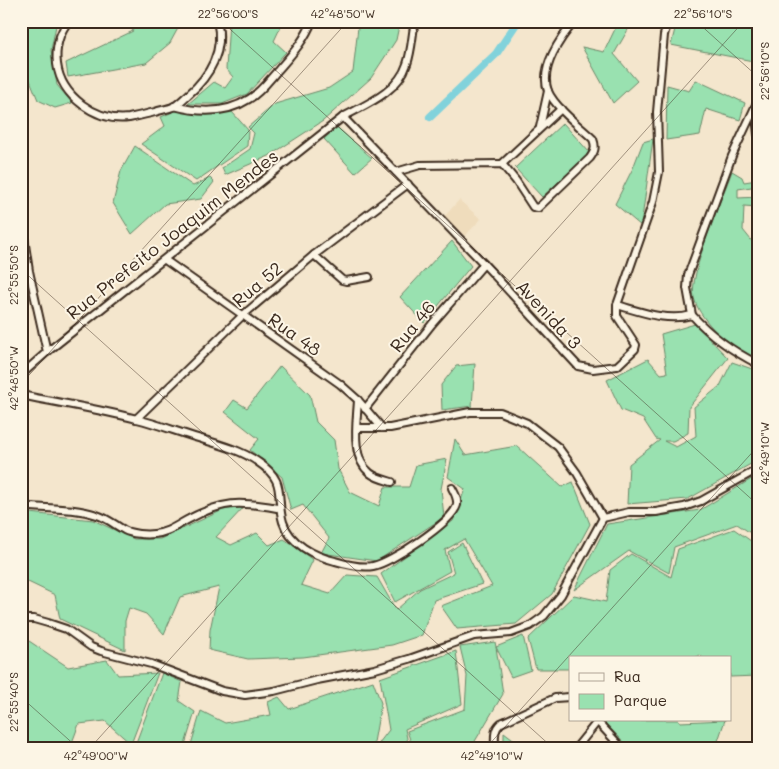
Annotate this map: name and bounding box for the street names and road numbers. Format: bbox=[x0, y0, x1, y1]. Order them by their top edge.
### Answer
street label: Rua Prefeito Joaquim Mendes bbox=[61, 144, 283, 324]
street label: Rua 52 bbox=[227, 256, 287, 312]
street label: Avenida 3 bbox=[511, 274, 587, 354]
street label: Rua 46 bbox=[384, 295, 440, 357]
street label: Rua 48 bbox=[264, 307, 326, 361]

